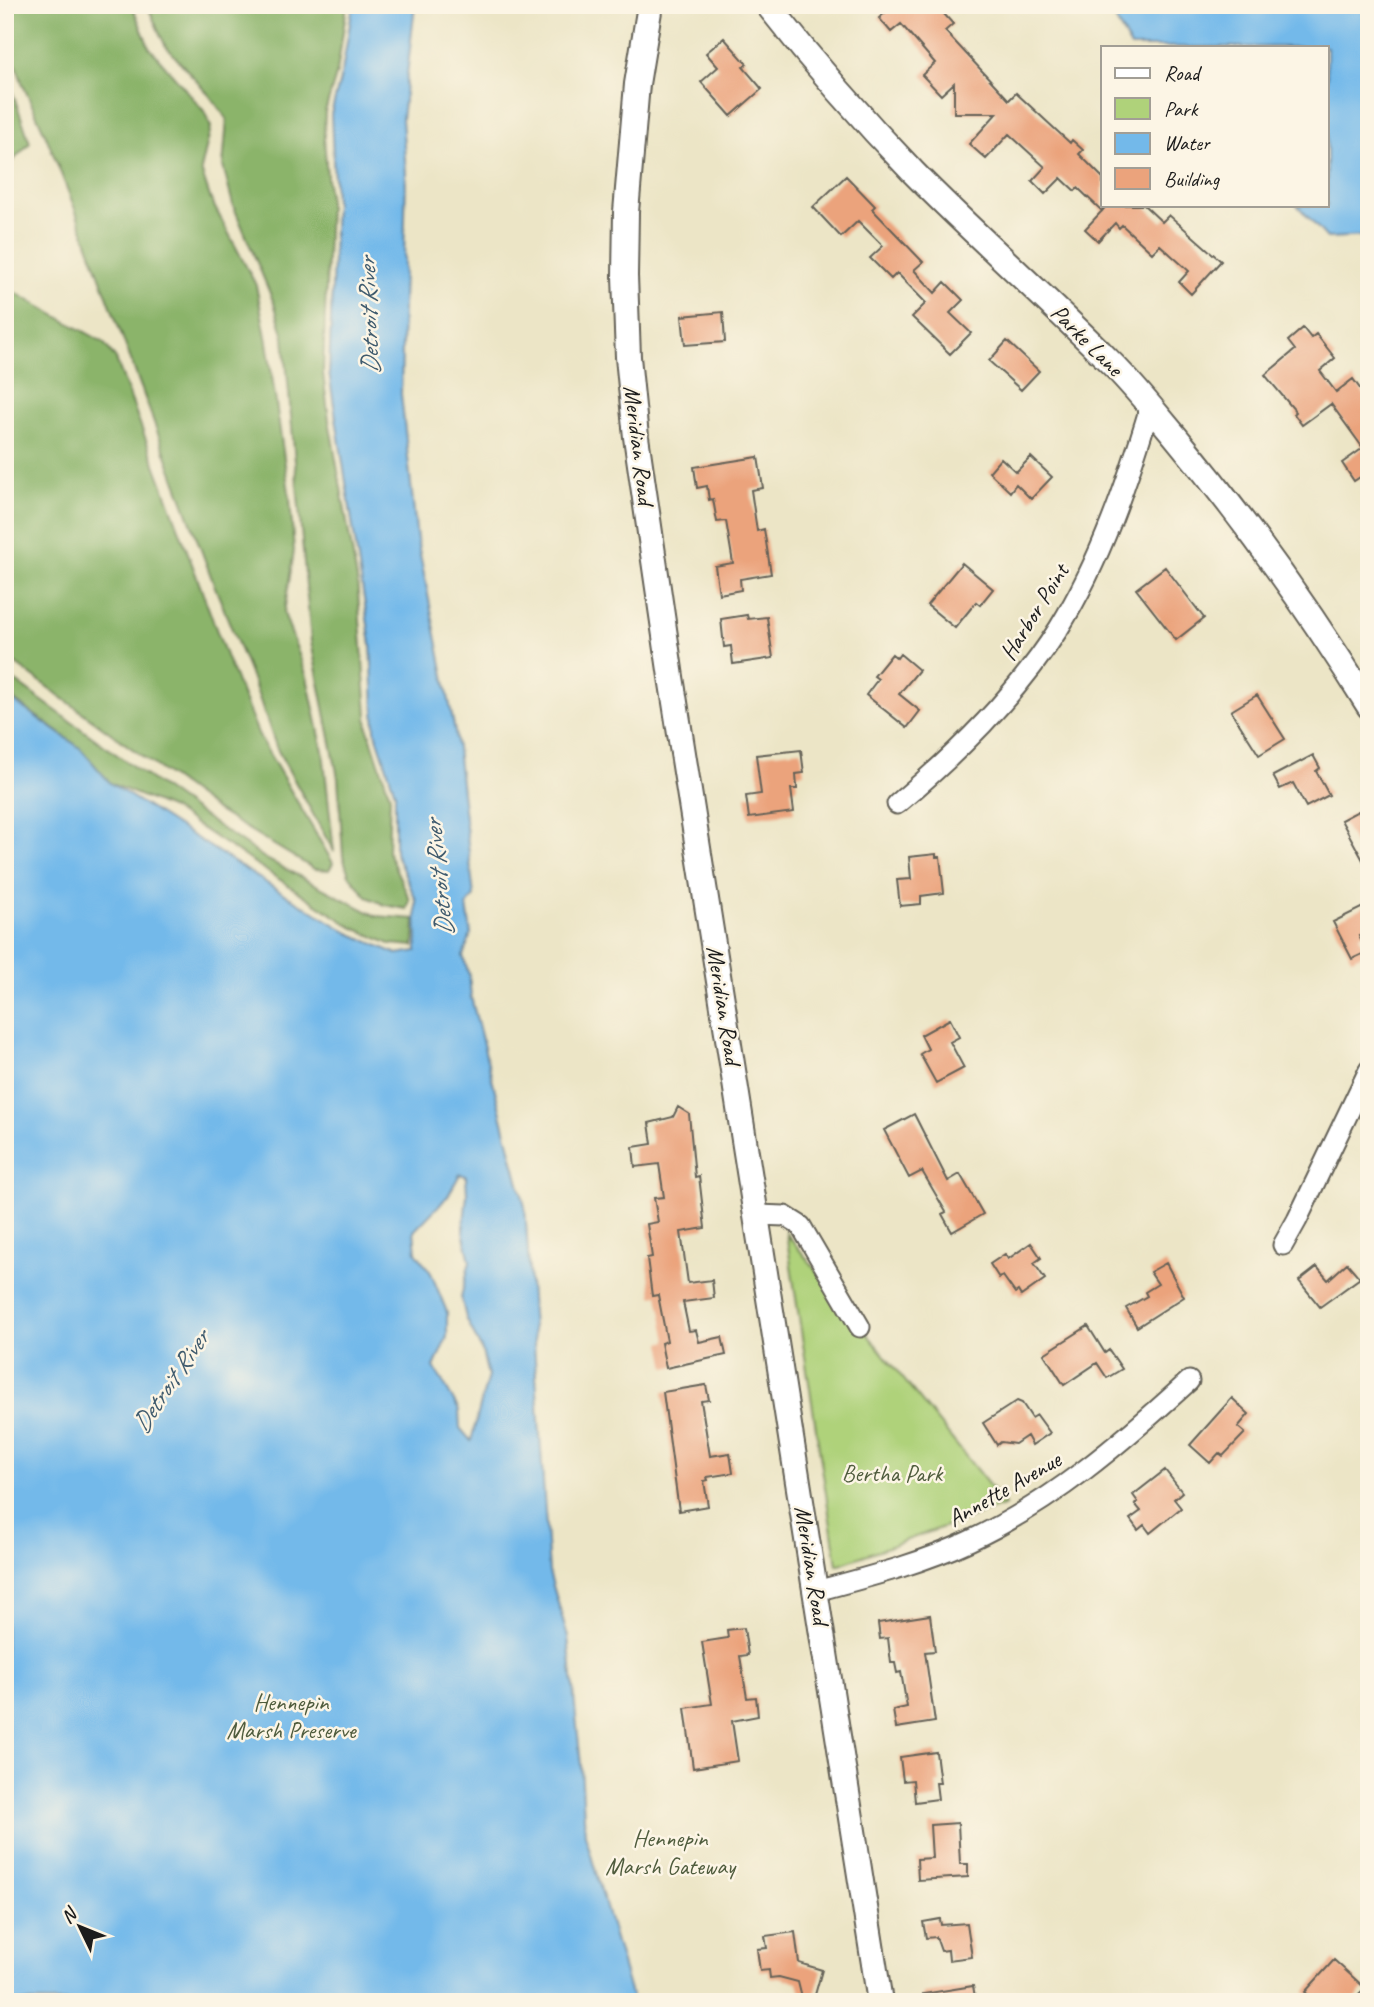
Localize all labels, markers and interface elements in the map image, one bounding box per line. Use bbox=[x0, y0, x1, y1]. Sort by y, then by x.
legend bbox=[1101, 46, 1328, 206]
text: Road bbox=[1164, 60, 1203, 86]
text: Park bbox=[1164, 96, 1199, 122]
text: Water bbox=[1164, 130, 1211, 156]
text: Building bbox=[1164, 166, 1221, 192]
water label: Detroit River bbox=[350, 254, 387, 375]
street label: Parke Lane bbox=[1044, 297, 1131, 384]
street label: Meridian Road bbox=[617, 384, 662, 510]
street label: Harbor Point bbox=[993, 556, 1076, 666]
water label: Detroit River bbox=[416, 815, 461, 937]
street label: Meridian Road bbox=[700, 944, 749, 1070]
water label: Detroit River bbox=[124, 1321, 219, 1439]
street label: Annette Avenue bbox=[942, 1443, 1068, 1533]
park label: Bertha Park bbox=[842, 1458, 945, 1488]
street label: Meridian Road bbox=[788, 1504, 837, 1630]
park label: Hennepin Marsh Preserve bbox=[227, 1687, 358, 1745]
park label: Hennepin Marsh Gateway bbox=[605, 1823, 737, 1881]
north arrow bbox=[46, 1892, 116, 1962]
text: N bbox=[56, 1901, 83, 1929]

